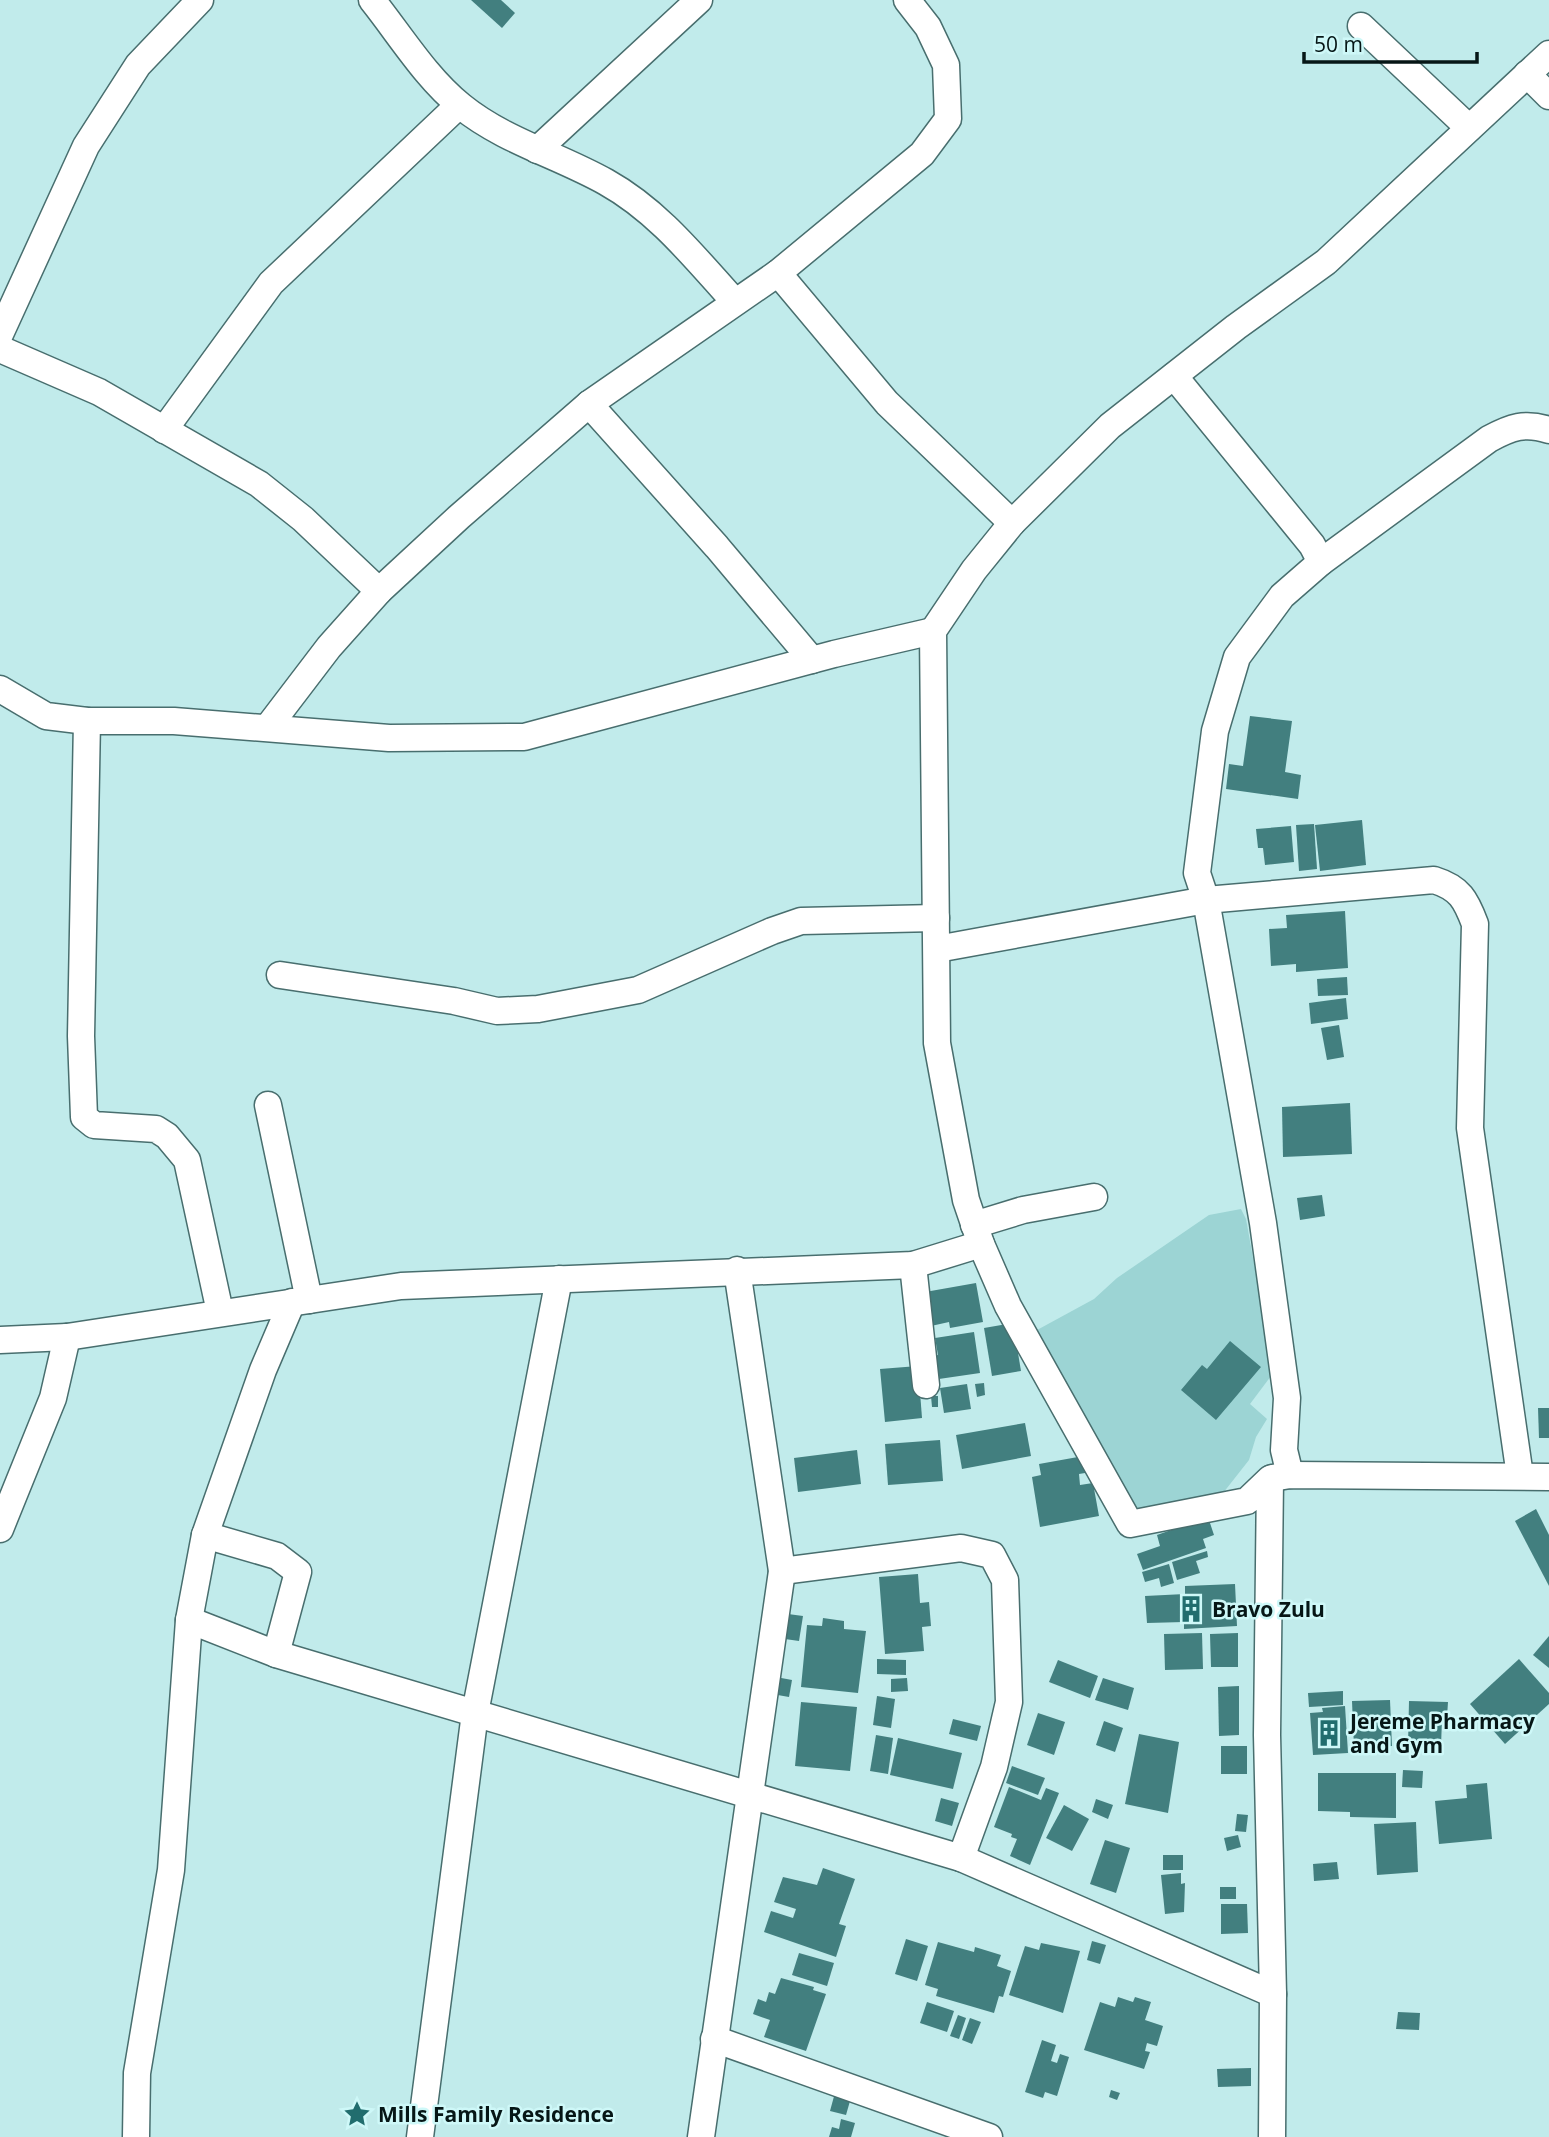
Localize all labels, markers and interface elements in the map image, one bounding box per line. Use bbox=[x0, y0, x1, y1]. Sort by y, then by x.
scale bar bbox=[1304, 21, 1477, 65]
text: 50 m bbox=[1314, 30, 1363, 58]
building icon: Bravo Zulu bbox=[1176, 1594, 1206, 1624]
place label: Bravo Zulu bbox=[1212, 1595, 1325, 1623]
place label: Jereme Pharmacy and Gym bbox=[1348, 1707, 1535, 1759]
building icon: Jereme Pharmacy and Gym bbox=[1314, 1718, 1344, 1748]
place icon: Mills Family Residence bbox=[342, 2099, 372, 2129]
place label: Mills Family Residence bbox=[378, 2100, 614, 2128]

